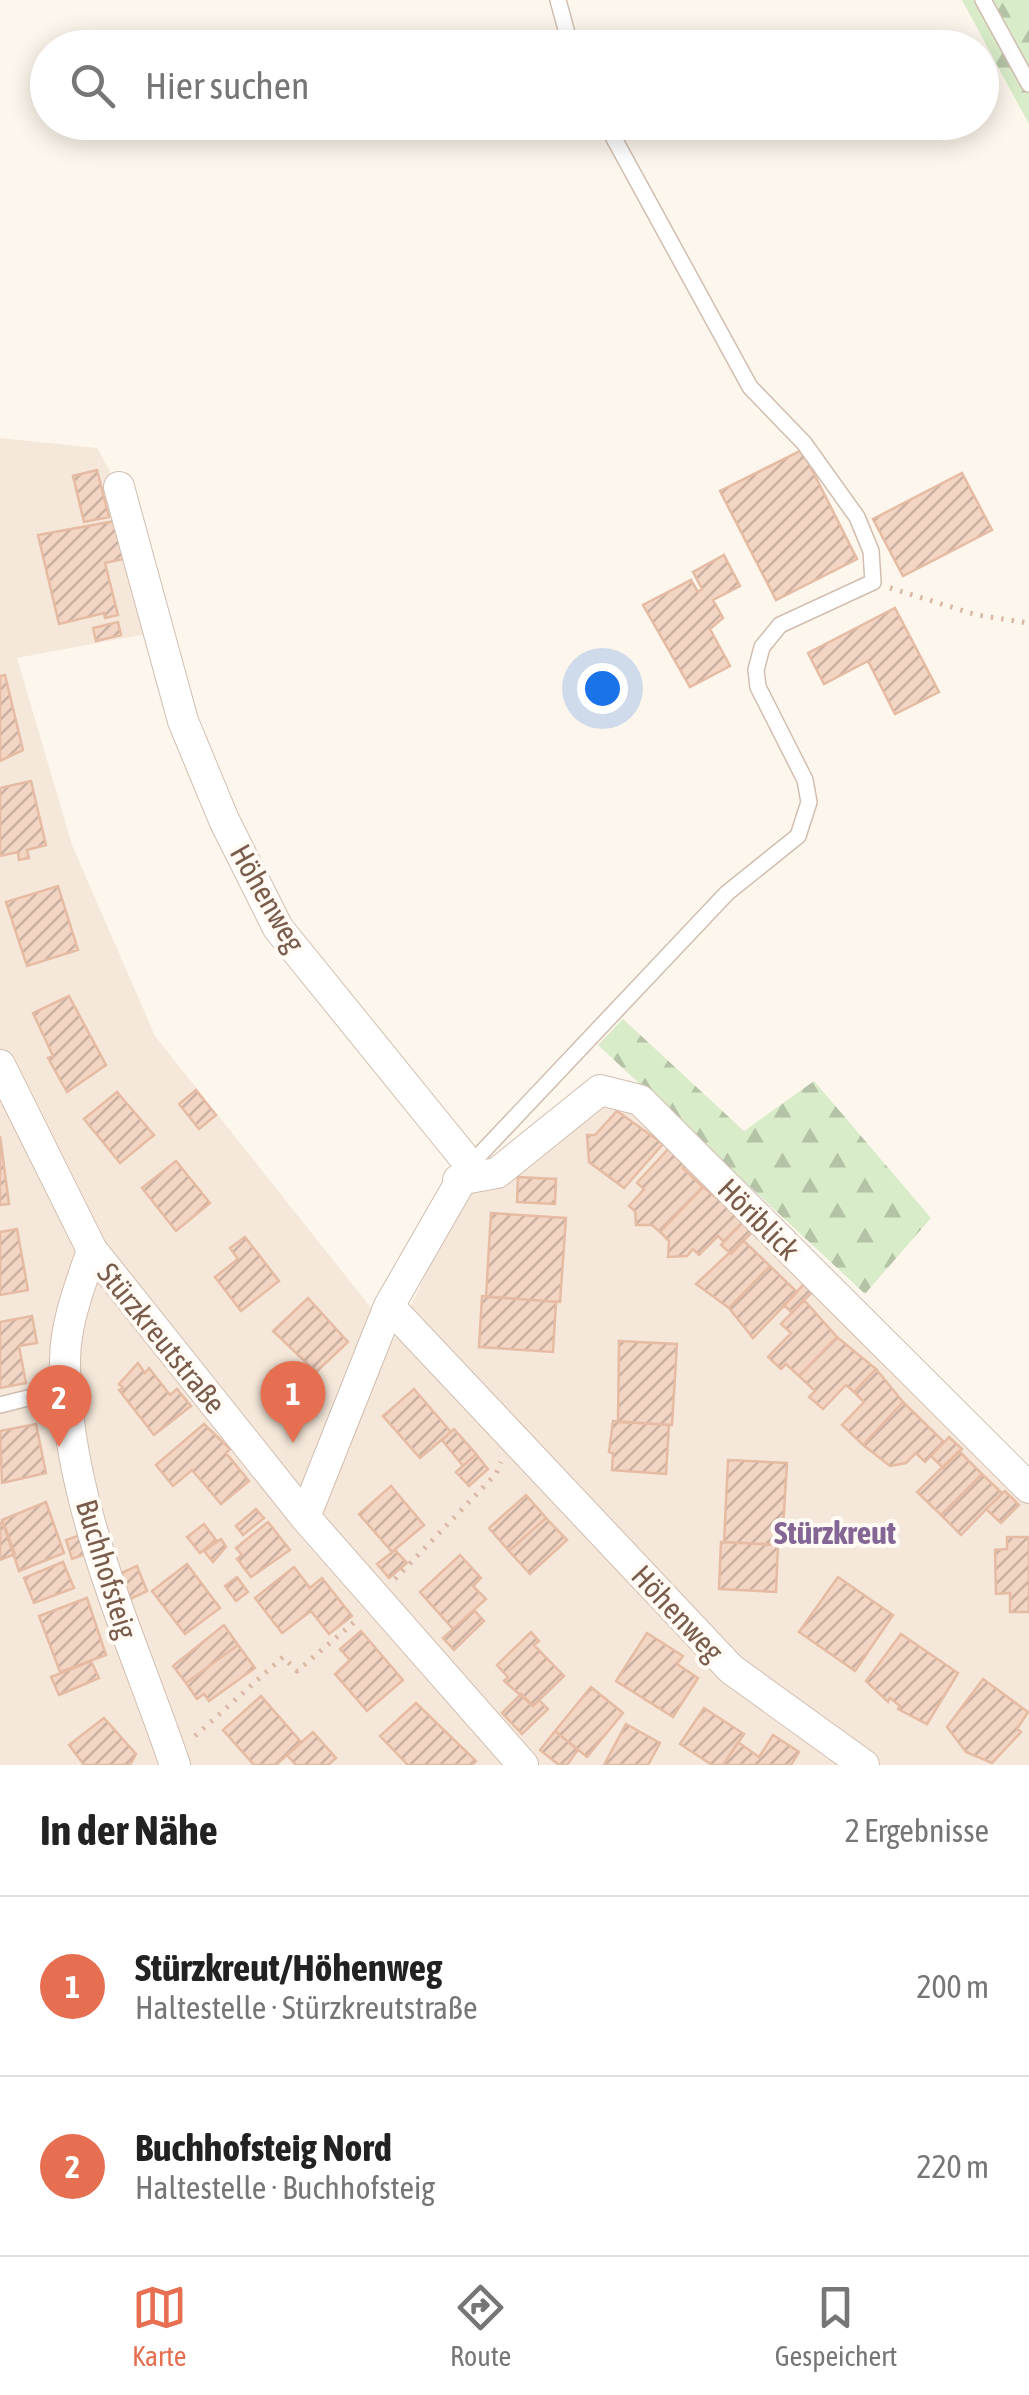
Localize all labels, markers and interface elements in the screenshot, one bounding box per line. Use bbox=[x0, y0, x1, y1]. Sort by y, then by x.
search box bbox=[30, 30, 999, 140]
icon: search bbox=[65, 58, 120, 113]
text: Hier suchen bbox=[145, 64, 309, 107]
your location bbox=[577, 663, 628, 714]
street label: Höhenweg bbox=[224, 838, 312, 958]
street label: Höriblick bbox=[711, 1171, 807, 1267]
street label: Stürzkreutstraße bbox=[91, 1256, 233, 1420]
pin: 1 bbox=[260, 1360, 326, 1443]
pin: 2 bbox=[27, 1364, 92, 1447]
street label: Buchhofsteig bbox=[70, 1495, 144, 1643]
district label: Stürzkreut bbox=[774, 1514, 897, 1551]
street label: Höhenweg bbox=[625, 1558, 731, 1668]
text: In der Nähe bbox=[40, 1806, 218, 1854]
text: 2 Ergebnisse bbox=[845, 1812, 989, 1849]
text: Stürzkreut/Höhenweg bbox=[135, 1946, 442, 1989]
text: 1 bbox=[65, 1968, 80, 2005]
text: 200 m bbox=[916, 1968, 989, 2005]
text: Haltestelle · Stürzkreutstraße bbox=[135, 1989, 477, 2026]
text: Buchhofsteig Nord bbox=[135, 2126, 392, 2169]
text: 2 bbox=[65, 2148, 80, 2185]
text: 220 m bbox=[916, 2148, 989, 2185]
text: Haltestelle · Buchhofsteig bbox=[135, 2169, 435, 2206]
tab: Karte bbox=[132, 2280, 187, 2372]
tab: Route bbox=[450, 2280, 511, 2372]
tab: Gespeichert bbox=[775, 2280, 897, 2372]

